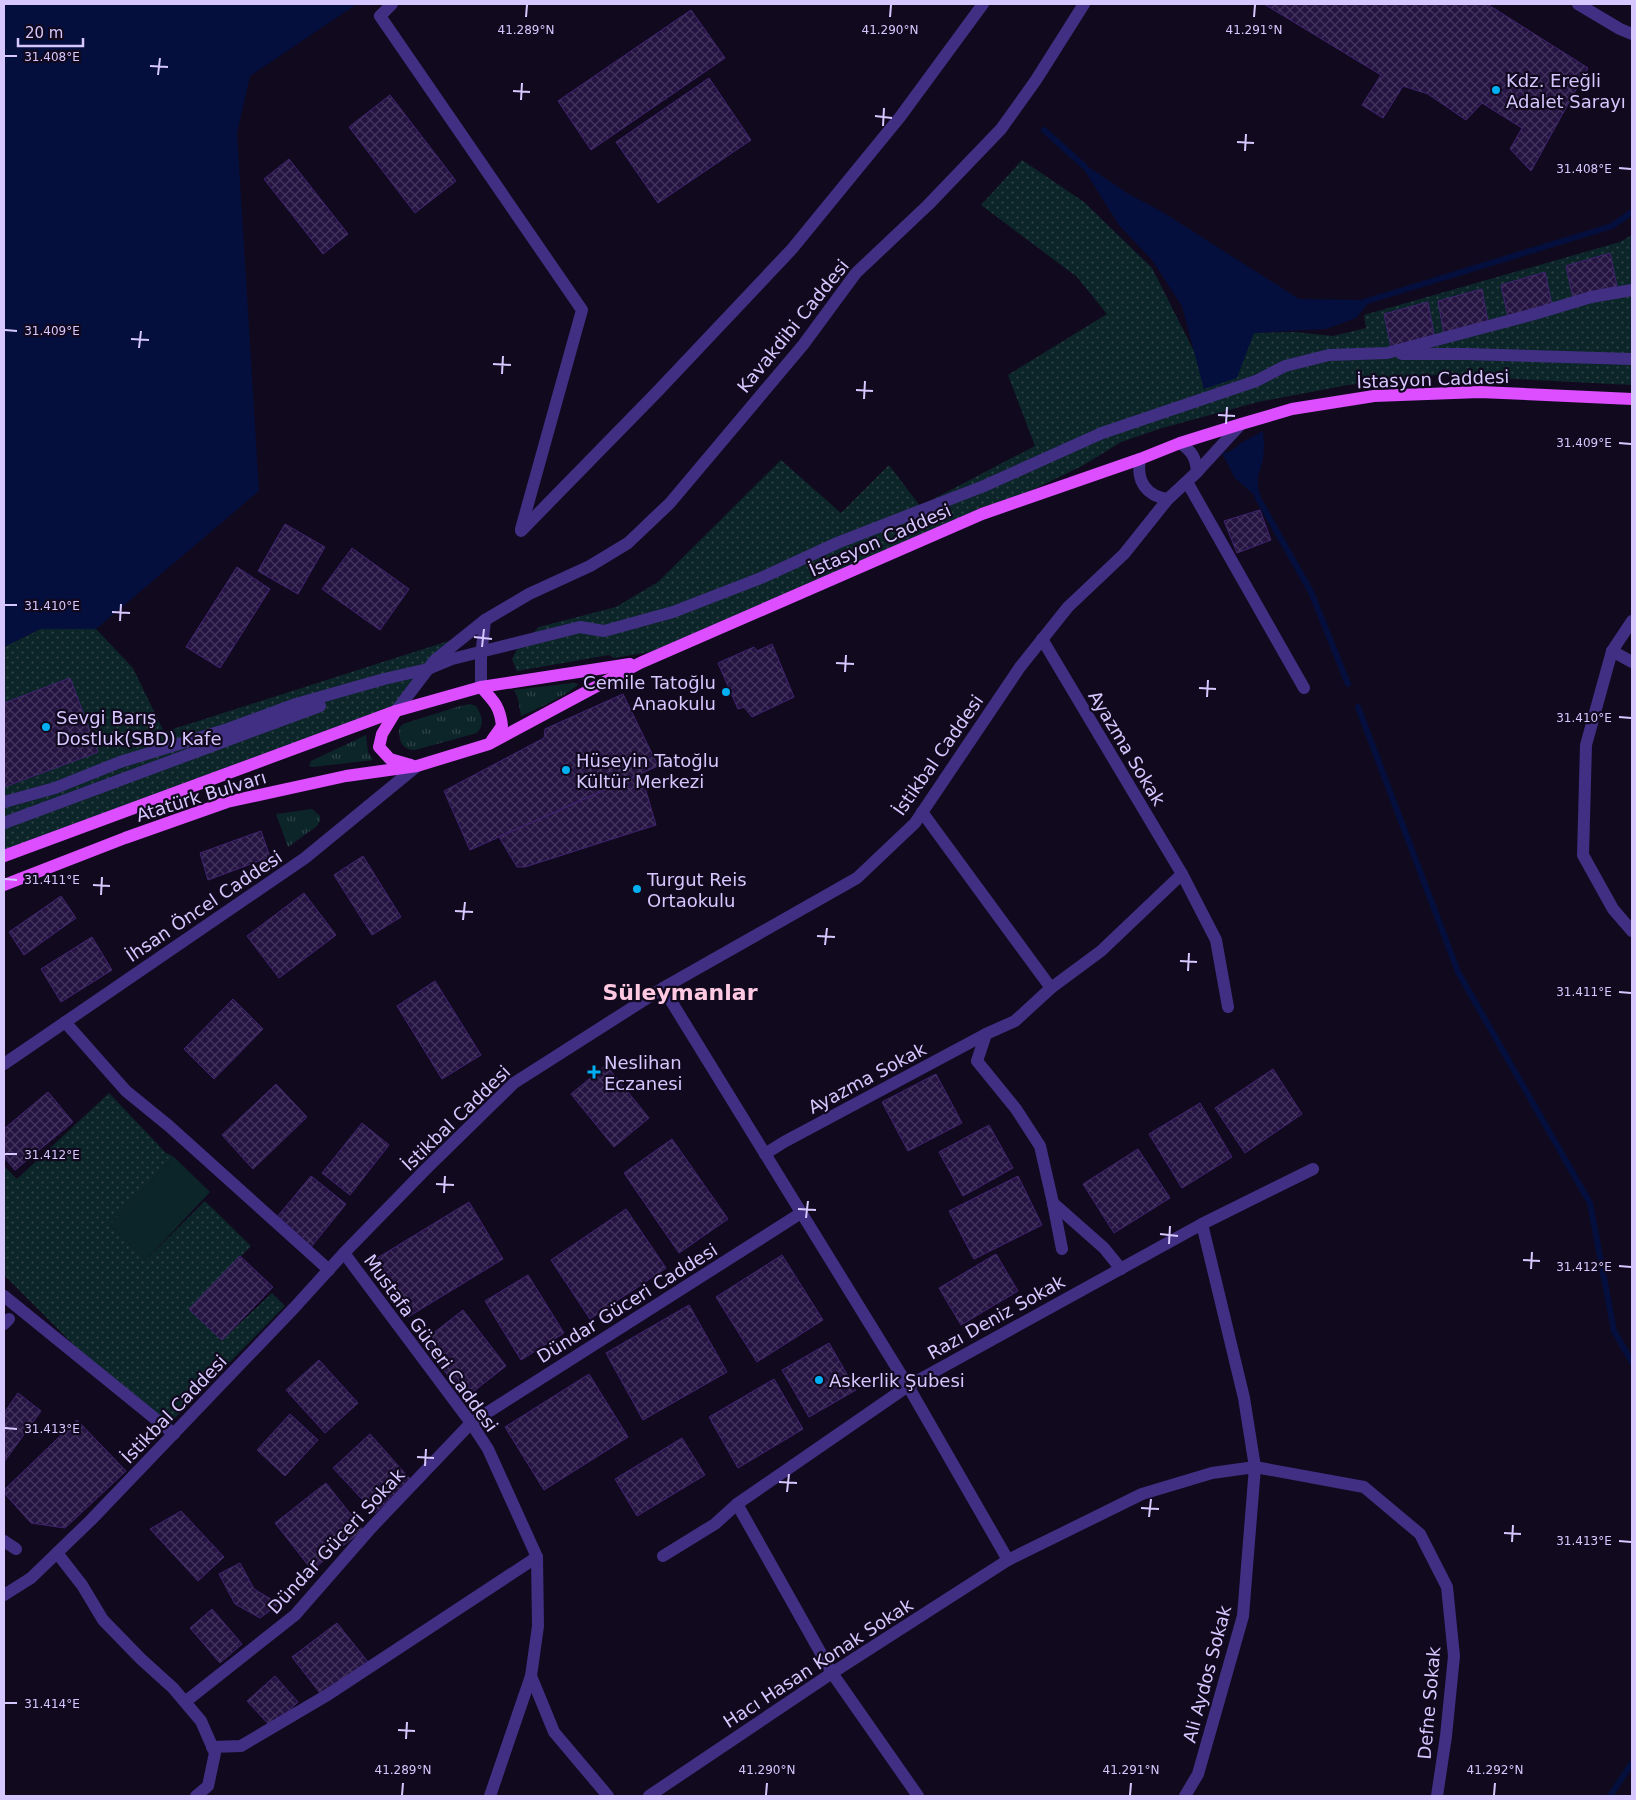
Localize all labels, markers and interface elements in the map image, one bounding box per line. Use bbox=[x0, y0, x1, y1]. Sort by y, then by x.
scale bar bbox=[18, 15, 82, 47]
text: 41.289°N bbox=[498, 23, 554, 37]
text: 41.290°N bbox=[862, 23, 918, 37]
text: 41.291°N bbox=[1226, 23, 1282, 37]
text: 20 m bbox=[25, 24, 63, 42]
text: 31.408°E bbox=[24, 50, 80, 64]
place label: Kdz. Ereğli Adalet Sarayı bbox=[1506, 70, 1626, 112]
marker: Kdz. Ereğli Adalet Sarayı bbox=[1490, 84, 1502, 96]
text: 31.408°E bbox=[1556, 162, 1612, 176]
street label: Kavakdibi Caddesi bbox=[733, 255, 853, 397]
text: 31.409°E bbox=[24, 324, 80, 338]
street label: İstasyon Caddesi bbox=[1356, 366, 1510, 392]
text: 31.409°E bbox=[1556, 436, 1612, 450]
street label: İstasyon Caddesi bbox=[806, 499, 954, 581]
text: 31.410°E bbox=[24, 599, 80, 613]
place label: Cemile Tatoğlu Anaokulu bbox=[583, 672, 716, 714]
marker: Cemile Tatoğlu Anaokulu bbox=[720, 686, 732, 698]
street label: Ayazma Sokak bbox=[1084, 687, 1170, 810]
street label: İstikbal Caddesi bbox=[889, 691, 987, 819]
place label: Sevgi Barış Dostluk(SBD) Kafe bbox=[56, 707, 221, 749]
text: 31.410°E bbox=[1556, 711, 1612, 725]
marker: Sevgi Barış Dostluk(SBD) Kafe bbox=[40, 721, 52, 733]
place label: Hüseyin Tatoğlu Kültür Merkezi bbox=[576, 750, 719, 792]
marker: Hüseyin Tatoğlu Kültür Merkezi bbox=[560, 764, 572, 776]
street label: Atatürk Bulvarı bbox=[133, 766, 269, 826]
street label: İhsan Öncel Caddesi bbox=[122, 846, 286, 966]
place label: Turgut Reis Ortaokulu bbox=[646, 869, 747, 911]
text: 31.411°E bbox=[24, 873, 80, 887]
marker: Turgut Reis Ortaokulu bbox=[631, 883, 643, 895]
district label: Süleymanlar bbox=[603, 980, 758, 1005]
text: 31.411°E bbox=[1556, 985, 1612, 999]
street label: Ayazma Sokak bbox=[804, 1038, 930, 1118]
place label: Neslihan Eczanesi bbox=[604, 1052, 683, 1094]
street label: İstikbal Caddesi bbox=[398, 1061, 514, 1175]
marker: Neslihan Eczanesi bbox=[588, 1066, 600, 1078]
text: 31.412°E bbox=[24, 1148, 80, 1162]
street label: Dündar Güceri Caddesi bbox=[533, 1239, 721, 1367]
street label: Mustafa Güceri Caddesi bbox=[360, 1250, 502, 1436]
text: 31.412°E bbox=[1556, 1260, 1612, 1274]
street label: Razı Deniz Sokak bbox=[924, 1270, 1069, 1363]
street label: İstikbal Caddesi bbox=[117, 1351, 231, 1467]
place label: Askerlik Şubesi bbox=[829, 1370, 965, 1391]
marker: Askerlik Şubesi bbox=[813, 1374, 825, 1386]
text: 31.413°E bbox=[24, 1422, 80, 1436]
street label: Dündar Güceri Sokak bbox=[263, 1464, 409, 1618]
text: 31.413°E bbox=[1556, 1534, 1612, 1548]
street label: Hacı Hasan Konak Sokak bbox=[719, 1593, 917, 1732]
street label: Ali Aydos Sokak bbox=[1179, 1602, 1236, 1745]
street label: Defne Sokak bbox=[1414, 1645, 1444, 1760]
text: 31.414°E bbox=[24, 1697, 80, 1711]
text: 41.289°N bbox=[375, 1763, 431, 1777]
text: 41.290°N bbox=[739, 1763, 795, 1777]
text: 41.291°N bbox=[1103, 1763, 1159, 1777]
text: 41.292°N bbox=[1467, 1763, 1523, 1777]

